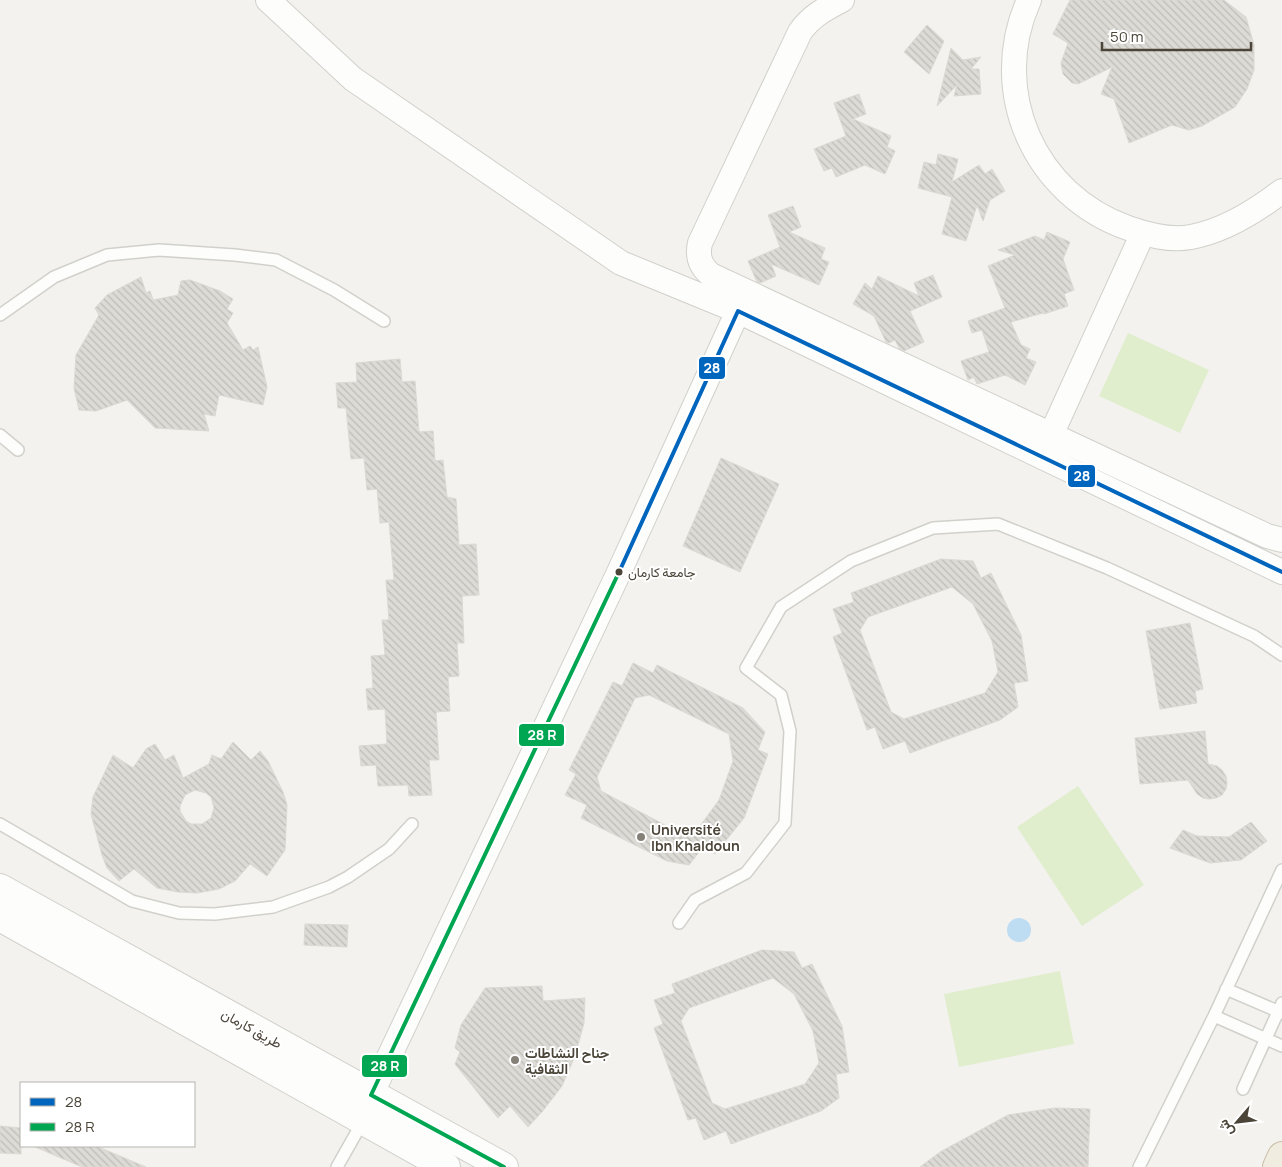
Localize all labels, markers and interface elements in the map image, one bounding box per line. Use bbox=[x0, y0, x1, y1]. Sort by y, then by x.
scale bar bbox=[1102, 20, 1251, 52]
text: 50 m bbox=[1110, 26, 1144, 47]
line badge: 28 bbox=[698, 356, 726, 380]
text: 28 bbox=[704, 358, 720, 377]
line badge: 28 bbox=[1067, 464, 1096, 488]
text: 28 bbox=[1074, 466, 1090, 485]
place label: جامعة كارمان bbox=[628, 563, 696, 581]
marker: جامعة كارمان bbox=[614, 567, 624, 577]
line badge: 28 R bbox=[518, 723, 565, 747]
text: 28 R bbox=[528, 725, 556, 744]
place label: Université Ibn Khaldoun bbox=[651, 820, 740, 855]
marker: Université Ibn Khaldoun bbox=[635, 831, 647, 843]
street label: طريق كارمان bbox=[218, 1004, 286, 1052]
place label: جناح النشاطات الثقافية bbox=[525, 1043, 610, 1078]
line badge: 28 R bbox=[361, 1054, 408, 1078]
marker: جناح النشاطات الثقافية bbox=[509, 1054, 521, 1066]
text: 28 R bbox=[371, 1056, 399, 1075]
legend bbox=[20, 1082, 195, 1147]
text: 28 bbox=[65, 1091, 82, 1112]
north arrow bbox=[1212, 1097, 1262, 1147]
text: 28 R bbox=[65, 1116, 95, 1137]
text: ش bbox=[1213, 1116, 1237, 1140]

